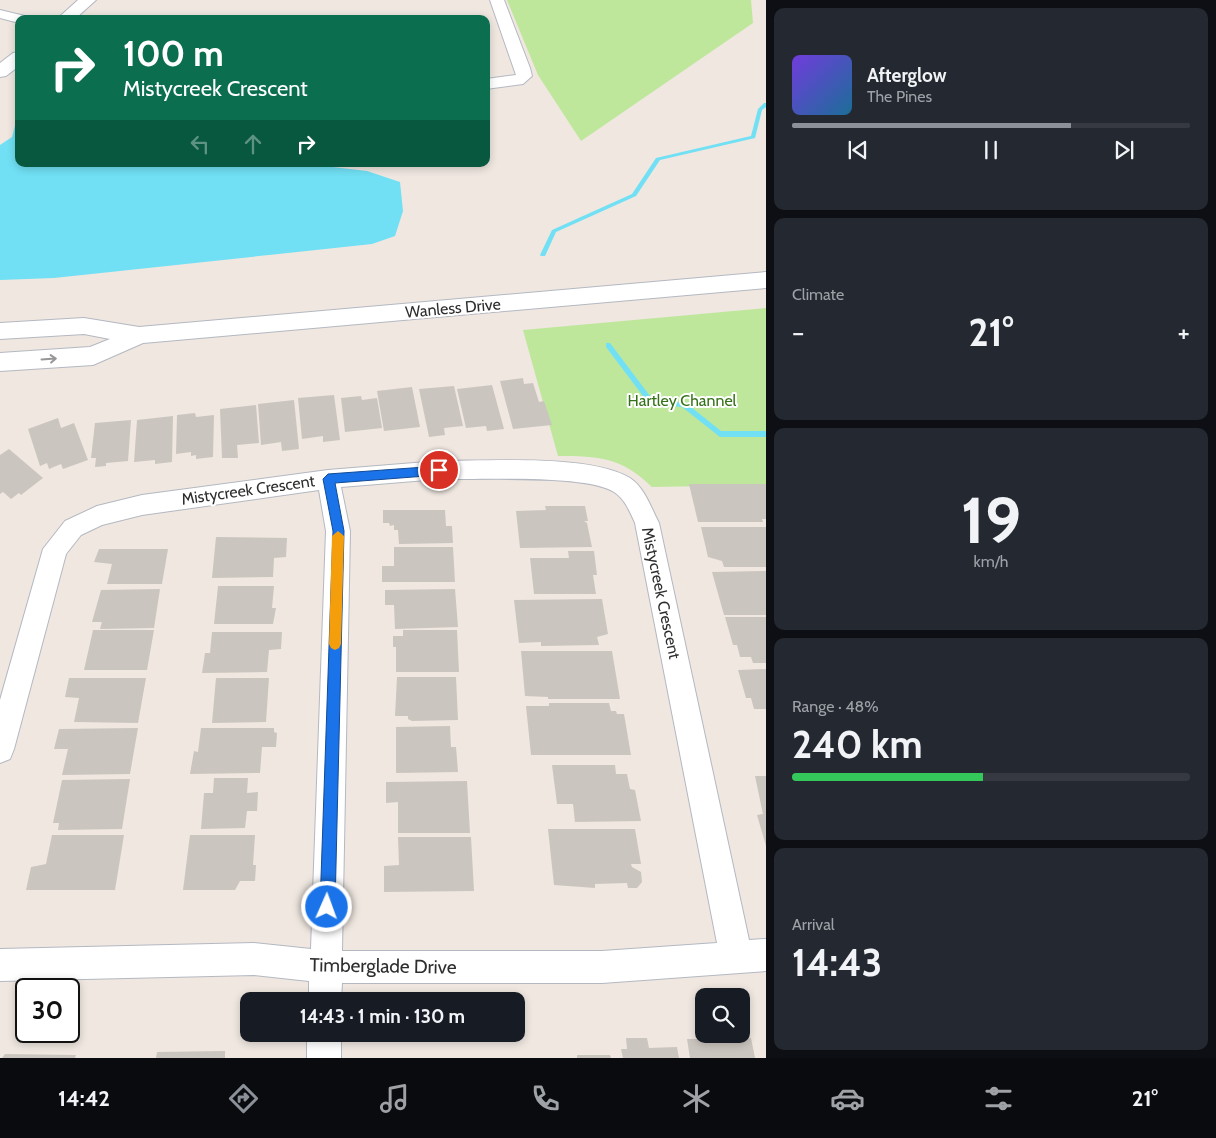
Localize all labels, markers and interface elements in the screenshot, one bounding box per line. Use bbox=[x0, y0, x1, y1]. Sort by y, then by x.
text: 100 m bbox=[123, 32, 224, 75]
icon: right bbox=[40, 35, 105, 100]
text: Afterglow bbox=[867, 64, 947, 87]
text: Mistycreek Crescent bbox=[123, 75, 308, 102]
text: The Pines bbox=[867, 87, 932, 106]
icon: left bbox=[186, 130, 214, 158]
icon: ahead bbox=[239, 130, 267, 158]
icon: right bbox=[292, 130, 320, 158]
icon: previous bbox=[844, 136, 872, 164]
icon: pause bbox=[977, 136, 1005, 164]
icon: next bbox=[1110, 136, 1138, 164]
text: Climate bbox=[792, 285, 844, 304]
street label: Wanless Drive bbox=[404, 294, 502, 322]
text: 21° bbox=[968, 309, 1014, 356]
text: − bbox=[792, 315, 804, 349]
text: + bbox=[1178, 315, 1190, 349]
one-way arrow bbox=[40, 354, 56, 363]
park label: Hartley Channel bbox=[628, 391, 737, 410]
pin bbox=[418, 449, 460, 491]
icon: arrive bbox=[425, 456, 453, 484]
street label: Mistycreek Crescent bbox=[180, 471, 316, 509]
text: 19 bbox=[961, 480, 1021, 559]
street label: Mistycreek Crescent bbox=[638, 525, 684, 661]
text: km/h bbox=[973, 552, 1009, 571]
text: Range · 48% bbox=[792, 697, 879, 716]
text: 240 km bbox=[792, 721, 923, 768]
position arrow bbox=[300, 880, 352, 932]
text: Arrival bbox=[792, 915, 835, 934]
text: 14:43 bbox=[792, 939, 882, 986]
street label: Timberglade Drive bbox=[309, 953, 457, 979]
speed limit sign: 30 bbox=[15, 978, 80, 1043]
map controls bbox=[695, 988, 750, 1043]
button: search bbox=[695, 988, 750, 1043]
text: 14:43 · 1 min · 130 m bbox=[300, 1005, 465, 1028]
icon: directions bbox=[226, 1081, 261, 1116]
icon: music bbox=[377, 1081, 412, 1116]
icon: phone bbox=[528, 1081, 563, 1116]
icon: climate bbox=[679, 1081, 714, 1116]
icon: car bbox=[830, 1081, 865, 1116]
icon: filters bbox=[981, 1081, 1016, 1116]
text: 14:42 bbox=[58, 1085, 110, 1112]
text: 21° bbox=[1132, 1085, 1158, 1112]

